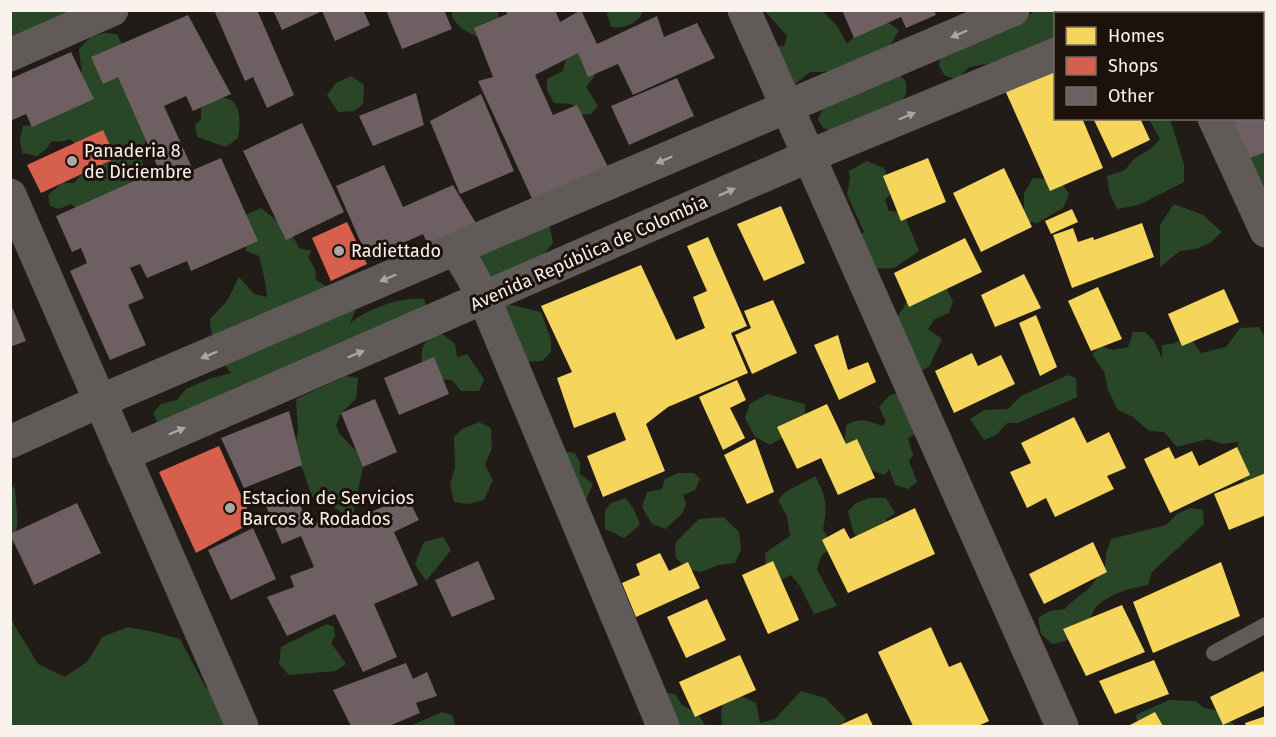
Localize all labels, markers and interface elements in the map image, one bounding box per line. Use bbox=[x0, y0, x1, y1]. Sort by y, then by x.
legend bbox=[1054, 12, 1264, 120]
text: Homes bbox=[1108, 25, 1164, 47]
one-way arrow bbox=[951, 29, 968, 38]
text: Shops bbox=[1108, 55, 1158, 77]
text: Other bbox=[1108, 85, 1154, 107]
one-way arrow bbox=[898, 111, 916, 121]
place label: Panaderia 8 de Diciembre bbox=[84, 140, 192, 183]
marker: Panaderia 8 de Diciembre bbox=[65, 154, 79, 168]
one-way arrow bbox=[656, 156, 673, 165]
one-way arrow bbox=[719, 188, 736, 197]
street label: Avenida República de Colombia bbox=[467, 191, 711, 315]
place label: Radiettado bbox=[351, 240, 441, 262]
marker: Radiettado bbox=[332, 244, 346, 258]
one-way arrow bbox=[379, 273, 397, 283]
one-way arrow bbox=[347, 349, 365, 359]
one-way arrow bbox=[200, 351, 218, 360]
one-way arrow bbox=[168, 426, 186, 436]
place label: Estacion de Servicios Barcos & Rodados bbox=[242, 487, 414, 530]
marker: Estacion de Servicios Barcos & Rodados bbox=[223, 501, 237, 515]

